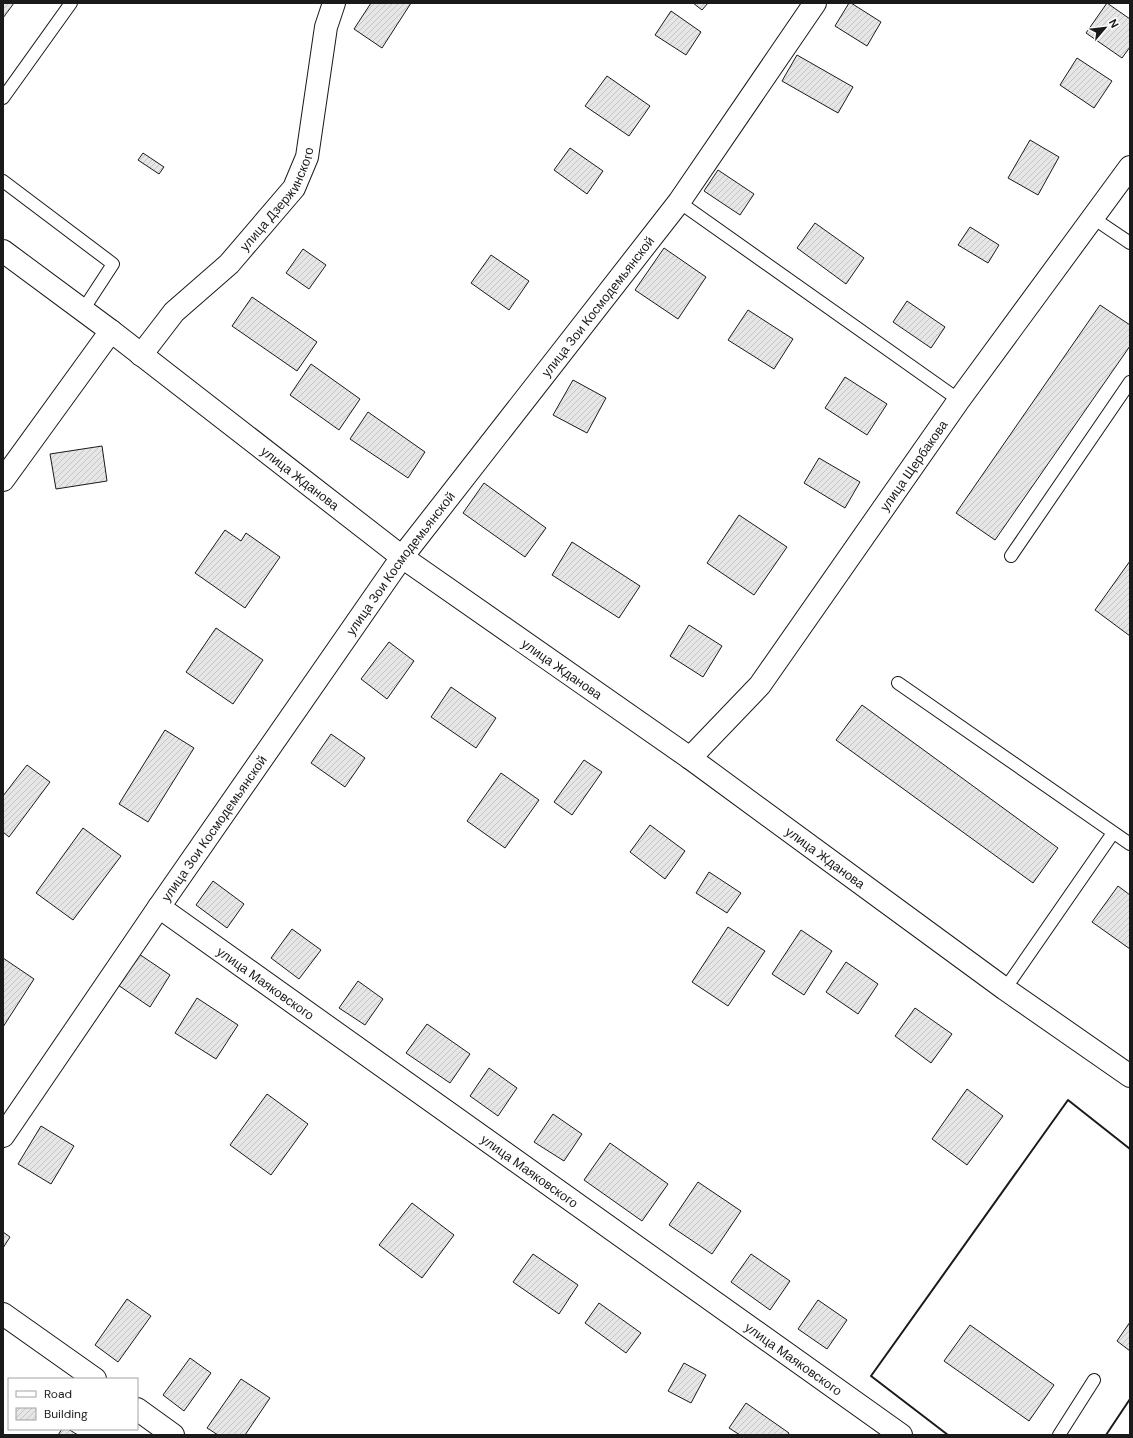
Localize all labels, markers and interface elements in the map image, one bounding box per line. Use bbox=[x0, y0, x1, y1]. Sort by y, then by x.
north arrow bbox=[1085, 8, 1125, 48]
text: N bbox=[1106, 16, 1122, 30]
street label: улица Дзержинского bbox=[236, 146, 317, 255]
street label: улица Зои Космодемьянской bbox=[538, 233, 658, 381]
street label: улица Щербакова bbox=[876, 416, 952, 515]
street label: улица Жданова bbox=[257, 443, 343, 515]
street label: улица Зои Космодемьянской bbox=[342, 488, 459, 639]
street label: улица Жданова bbox=[518, 635, 606, 704]
street label: улица Зои Космодемьянской bbox=[158, 752, 271, 905]
street label: улица Жданова bbox=[782, 823, 869, 893]
street label: улица Маяковского bbox=[213, 943, 317, 1024]
street label: улица Маяковского bbox=[477, 1131, 581, 1212]
street label: улица Маяковского bbox=[741, 1319, 845, 1400]
legend bbox=[8, 1378, 138, 1430]
text: Road bbox=[44, 1386, 72, 1402]
text: Building bbox=[44, 1406, 88, 1422]

